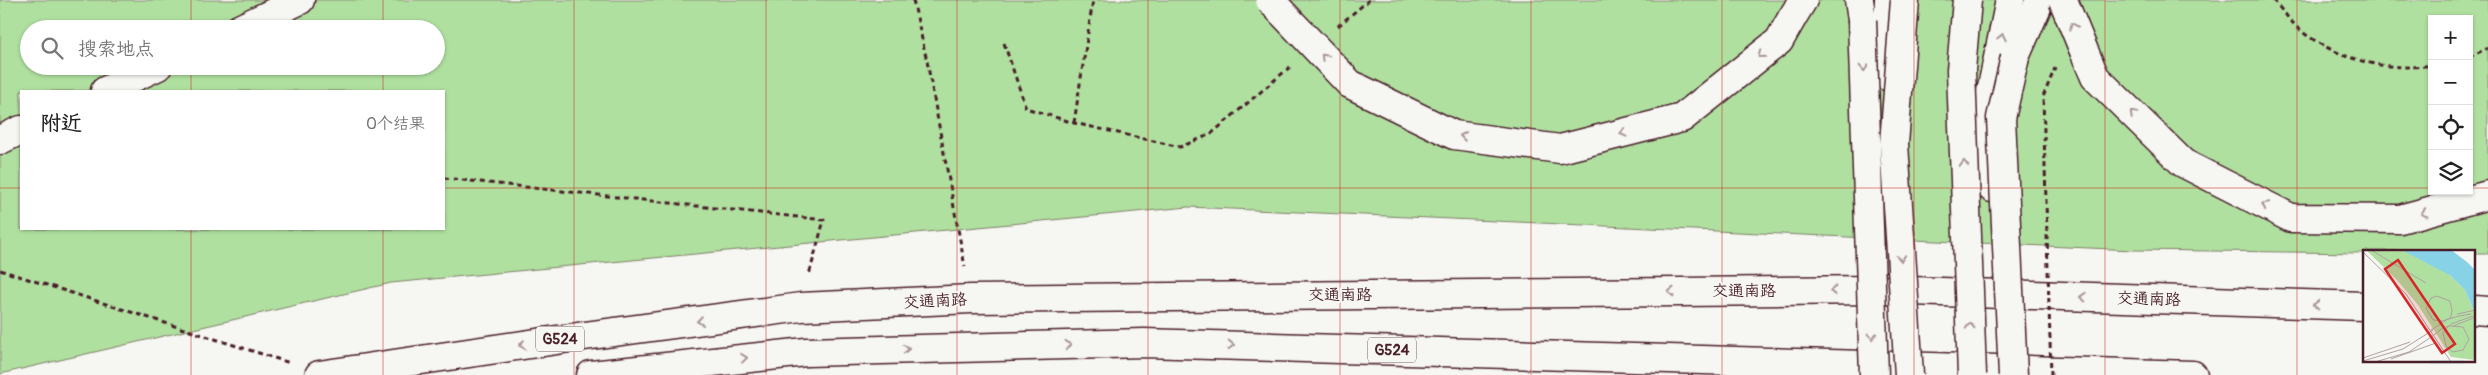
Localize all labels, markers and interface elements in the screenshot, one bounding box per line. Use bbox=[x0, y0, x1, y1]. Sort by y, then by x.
map controls bbox=[2428, 15, 2473, 195]
button: + bbox=[2428, 15, 2473, 60]
search box bbox=[20, 20, 445, 75]
one-way arrow bbox=[2069, 22, 2079, 30]
one-way arrow bbox=[1996, 33, 2007, 42]
icon: search bbox=[38, 34, 66, 62]
text: 搜索地点 bbox=[78, 37, 154, 61]
one-way arrow bbox=[1758, 49, 1767, 57]
one-way arrow bbox=[1321, 53, 1330, 62]
button: − bbox=[2428, 60, 2473, 105]
one-way arrow bbox=[1859, 65, 1869, 73]
button: locate bbox=[2428, 105, 2473, 150]
text: 附近 bbox=[40, 110, 82, 137]
one-way arrow bbox=[2130, 111, 2139, 120]
text: 0个结果 bbox=[366, 114, 425, 134]
one-way arrow bbox=[1618, 127, 1627, 138]
one-way arrow bbox=[1459, 131, 1467, 142]
button: layers bbox=[2428, 150, 2473, 195]
one-way arrow bbox=[1959, 160, 1970, 168]
one-way arrow bbox=[2262, 201, 2271, 211]
one-way arrow bbox=[2420, 207, 2429, 217]
inset map bbox=[2363, 250, 2476, 362]
one-way arrow bbox=[1896, 254, 1907, 262]
street label: 交通南路 bbox=[1712, 281, 1776, 301]
street label: 交通南路 bbox=[1308, 285, 1372, 305]
one-way arrow bbox=[1829, 285, 1837, 296]
one-way arrow bbox=[1667, 287, 1674, 297]
street label: 交通南路 bbox=[2117, 288, 2181, 310]
street label: 交通南路 bbox=[903, 289, 967, 313]
one-way arrow bbox=[2079, 291, 2087, 302]
one-way arrow bbox=[2311, 299, 2319, 310]
one-way arrow bbox=[696, 315, 705, 325]
one-way arrow bbox=[1965, 322, 1976, 330]
road number: G524 bbox=[536, 326, 584, 352]
one-way arrow bbox=[1867, 332, 1877, 340]
road number: G524 bbox=[1368, 338, 1416, 362]
one-way arrow bbox=[518, 339, 526, 350]
one-way arrow bbox=[1065, 339, 1073, 350]
one-way arrow bbox=[1227, 340, 1235, 351]
one-way arrow bbox=[902, 344, 910, 354]
one-way arrow bbox=[740, 353, 748, 364]

